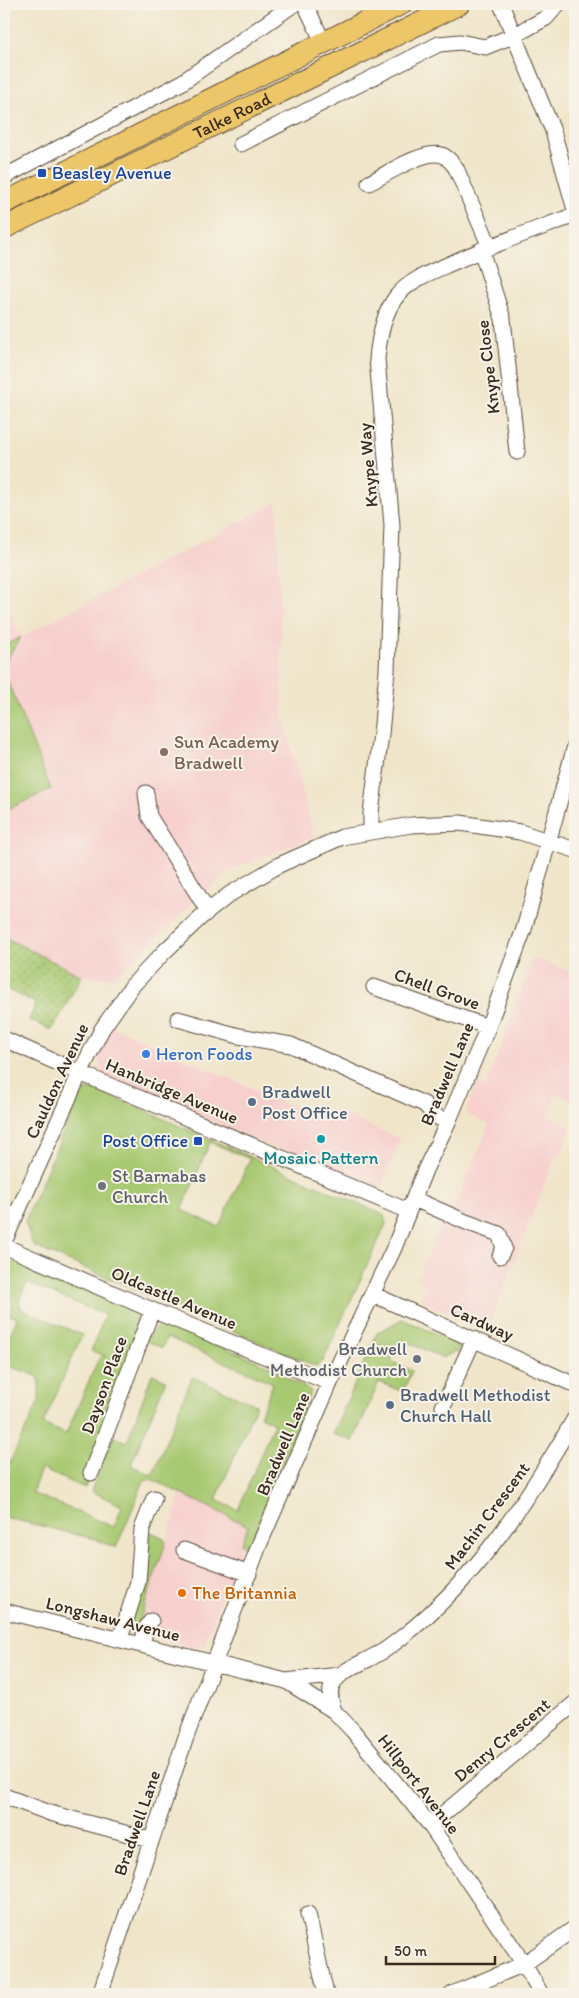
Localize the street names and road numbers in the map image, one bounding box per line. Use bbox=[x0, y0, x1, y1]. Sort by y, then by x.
street label: Talke Road bbox=[189, 87, 275, 144]
street label: Knype Close bbox=[471, 319, 505, 415]
street label: Knype Way bbox=[353, 421, 383, 508]
street label: Chell Grove bbox=[391, 963, 483, 1015]
street label: Bradwell Lane bbox=[415, 1019, 479, 1129]
street label: Cauldon Avenue bbox=[21, 1020, 93, 1142]
street label: Hanbridge Avenue bbox=[102, 1053, 242, 1129]
street label: Oldcastle Avenue bbox=[108, 1262, 240, 1334]
street label: Cardway bbox=[447, 1298, 518, 1346]
street label: Dayson Place bbox=[76, 1333, 132, 1437]
street label: Bradwell Lane bbox=[251, 1389, 315, 1499]
street label: Machin Crescent bbox=[439, 1458, 535, 1574]
street label: Longshaw Avenue bbox=[43, 1592, 183, 1646]
street label: Denry Crescent bbox=[449, 1693, 555, 1787]
street label: Hillport Avenue bbox=[373, 1730, 465, 1838]
street label: Bradwell Lane bbox=[109, 1767, 165, 1879]

